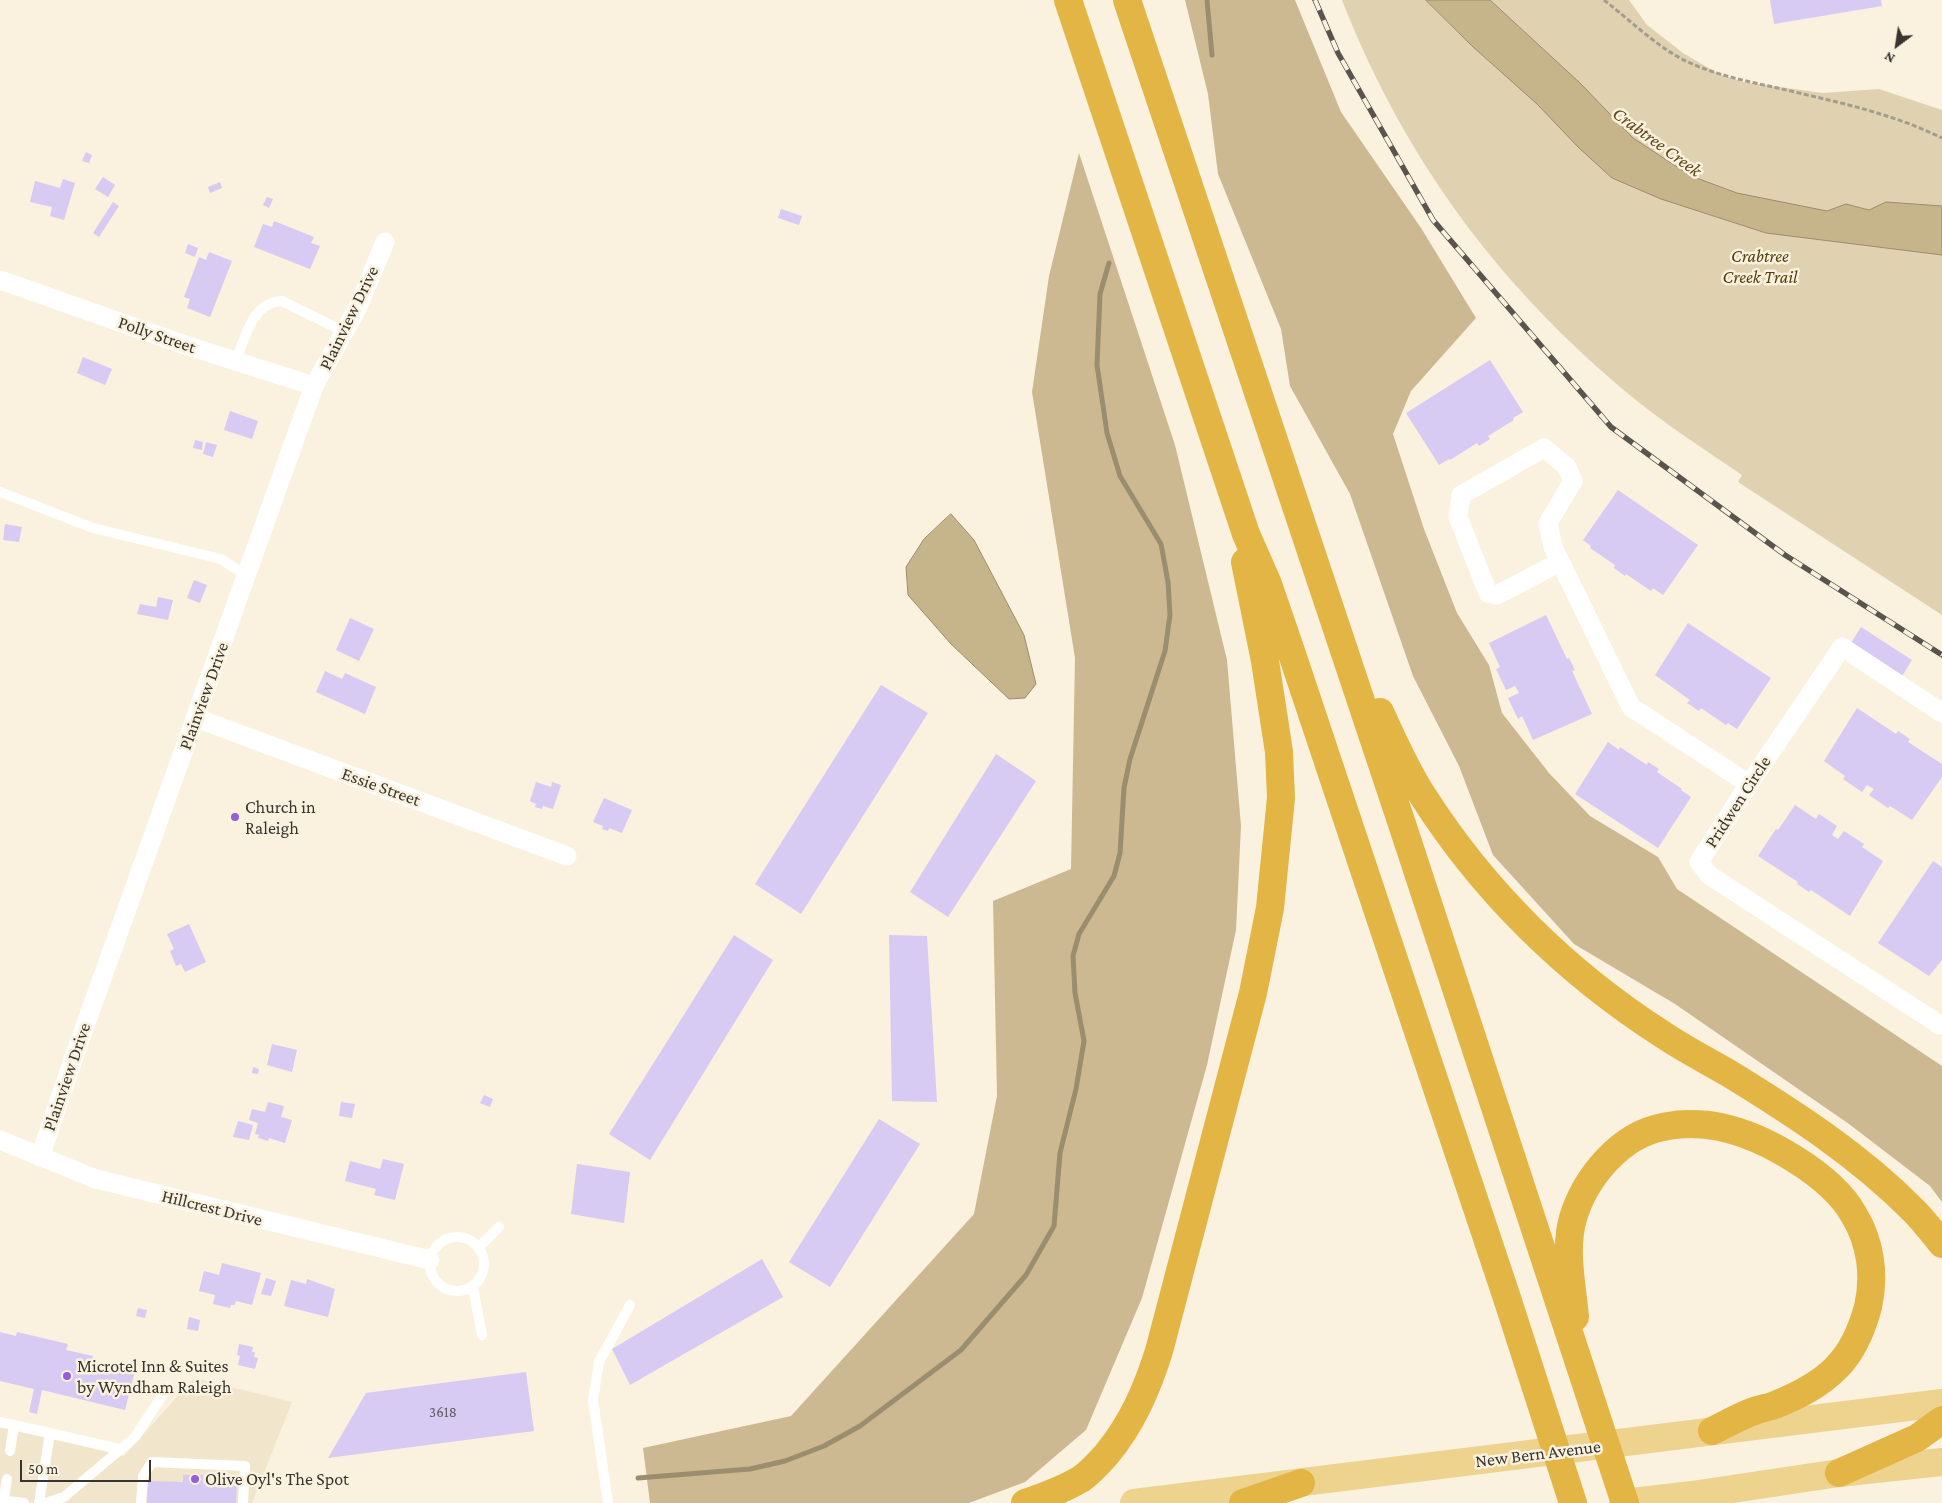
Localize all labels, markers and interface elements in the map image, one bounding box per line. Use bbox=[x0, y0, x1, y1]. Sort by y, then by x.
north arrow bbox=[1872, 20, 1922, 70]
text: N bbox=[1881, 49, 1897, 67]
water label: Crabtree Creek bbox=[1608, 102, 1706, 182]
park label: Crabtree Creek Trail bbox=[1723, 245, 1797, 288]
street label: Plainview Drive bbox=[314, 262, 384, 374]
street label: Polly Street bbox=[115, 312, 199, 358]
street label: Plainview Drive bbox=[175, 639, 233, 753]
street label: Pridwen Circle bbox=[1700, 752, 1776, 852]
street label: Essie Street bbox=[339, 763, 423, 811]
place label: Church in Raleigh bbox=[245, 796, 316, 839]
marker: Church in Raleigh bbox=[229, 811, 241, 823]
street label: Plainview Drive bbox=[38, 1020, 96, 1134]
street label: Hillcrest Drive bbox=[159, 1185, 265, 1231]
place label: Microtel Inn & Suites by Wyndham Raleigh bbox=[77, 1355, 231, 1398]
marker: Microtel Inn & Suites by Wyndham Raleigh bbox=[61, 1370, 73, 1382]
house number: 3618 bbox=[429, 1403, 457, 1421]
street label: New Bern Avenue bbox=[1474, 1436, 1602, 1472]
scale bar bbox=[22, 1450, 154, 1482]
text: 50 m bbox=[28, 1461, 58, 1477]
place label: Olive Oyl's The Spot bbox=[205, 1468, 349, 1490]
marker: Olive Oyl's The Spot bbox=[189, 1473, 201, 1485]

